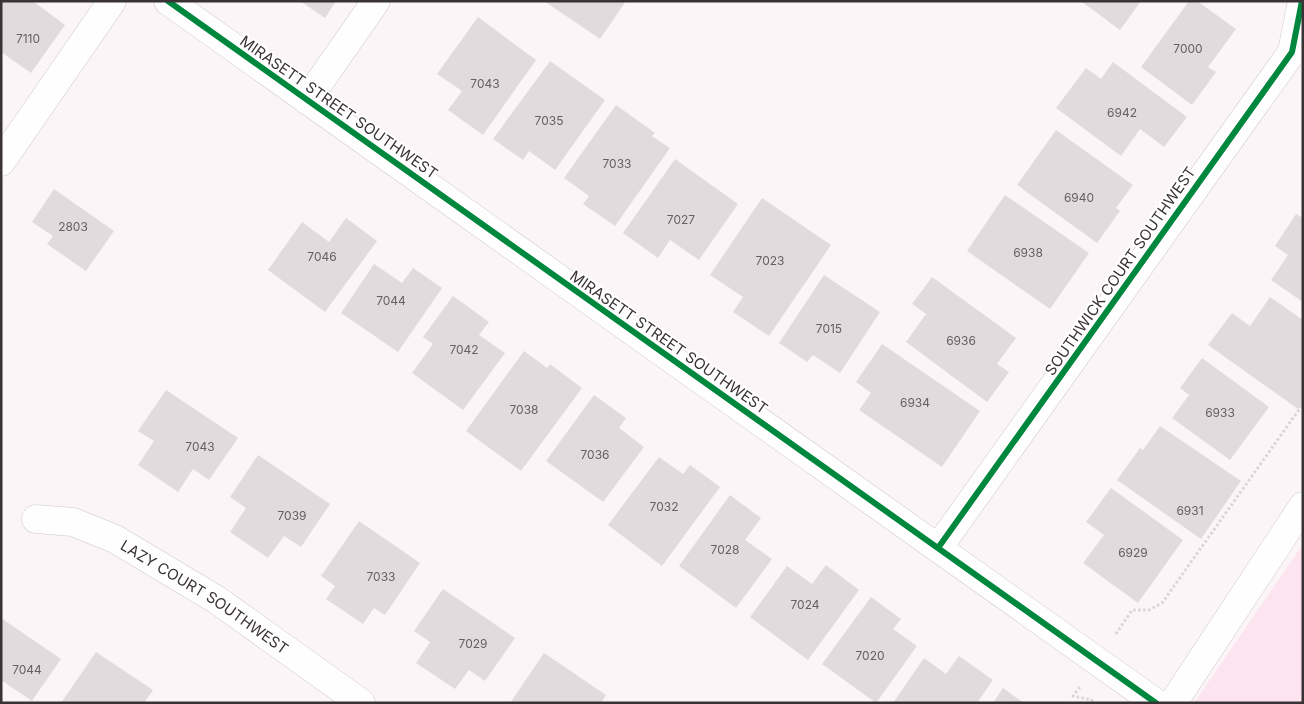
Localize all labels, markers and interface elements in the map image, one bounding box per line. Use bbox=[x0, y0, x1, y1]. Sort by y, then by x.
house number: 7110 bbox=[16, 31, 40, 46]
street label: MIRASETT STREET SOUTHWEST bbox=[237, 31, 441, 183]
house number: 7000 bbox=[1173, 41, 1203, 56]
house number: 7043 bbox=[470, 76, 500, 91]
house number: 6942 bbox=[1107, 105, 1137, 120]
house number: 7035 bbox=[535, 113, 563, 128]
house number: 7033 bbox=[603, 156, 632, 171]
street label: SOUTHWICK COURT SOUTHWEST bbox=[1040, 163, 1200, 379]
house number: 6940 bbox=[1064, 190, 1094, 205]
house number: 7027 bbox=[667, 212, 695, 227]
house number: 2803 bbox=[58, 219, 88, 234]
house number: 6938 bbox=[1013, 245, 1043, 260]
house number: 7046 bbox=[307, 249, 337, 264]
house number: 7023 bbox=[756, 253, 784, 268]
street label: MIRASETT STREET SOUTHWEST bbox=[567, 266, 771, 418]
house number: 7044 bbox=[376, 293, 406, 308]
house number: 7015 bbox=[816, 321, 842, 336]
house number: 6936 bbox=[946, 333, 976, 348]
house number: 7042 bbox=[449, 342, 479, 357]
house number: 6934 bbox=[900, 395, 930, 410]
house number: 7038 bbox=[509, 402, 539, 417]
house number: 6933 bbox=[1205, 405, 1235, 420]
house number: 7043 bbox=[185, 439, 215, 454]
house number: 7036 bbox=[580, 447, 610, 462]
house number: 7032 bbox=[650, 499, 678, 514]
house number: 6931 bbox=[1176, 503, 1204, 518]
house number: 7039 bbox=[277, 508, 307, 523]
street label: LAZY COURT SOUTHWEST bbox=[117, 535, 292, 658]
house number: 7028 bbox=[711, 542, 739, 557]
house number: 6929 bbox=[1118, 545, 1148, 560]
house number: 7033 bbox=[367, 569, 396, 584]
house number: 7024 bbox=[790, 597, 820, 612]
house number: 7029 bbox=[459, 636, 487, 651]
house number: 7020 bbox=[855, 648, 885, 663]
house number: 7044 bbox=[12, 662, 42, 677]

